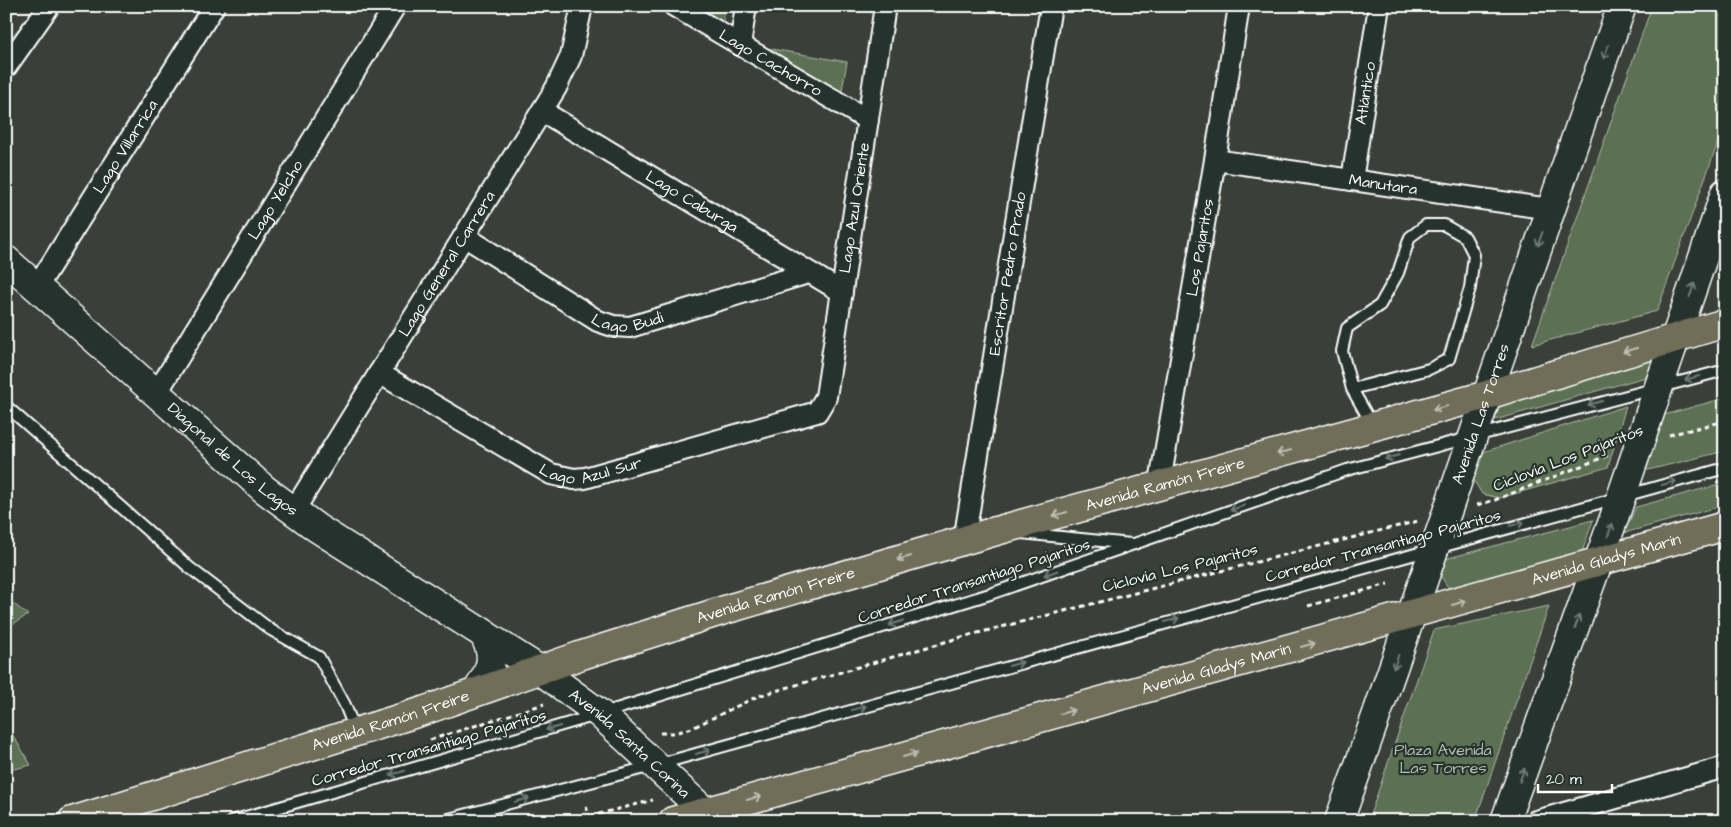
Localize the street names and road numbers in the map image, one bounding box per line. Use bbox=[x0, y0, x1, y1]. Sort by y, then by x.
street label: Lago Cachorro bbox=[715, 24, 826, 102]
street label: Atlántico bbox=[1350, 60, 1381, 126]
street label: Lago Villarrica bbox=[88, 95, 163, 198]
street label: Lago Azul Oriente bbox=[834, 141, 875, 275]
street label: Lago Yelcho bbox=[243, 156, 308, 244]
street label: Lago Caburga bbox=[641, 165, 742, 238]
street label: Manutara bbox=[1347, 169, 1419, 200]
street label: Lago General Carrera bbox=[393, 187, 501, 341]
street label: Escritor Pedro Prado bbox=[983, 190, 1032, 357]
street label: Los Pajaritos bbox=[1181, 197, 1219, 298]
street label: Lago Budi bbox=[587, 306, 666, 338]
street label: Avenida Las Torres bbox=[1446, 341, 1515, 487]
street label: Diagonal de Los Lagos bbox=[163, 397, 303, 521]
street label: Ciclovía Los Pajaritos bbox=[1490, 419, 1646, 497]
street label: Lago Azul Sur bbox=[535, 451, 645, 490]
street label: Avenida Ramón Freire bbox=[1083, 452, 1247, 517]
street label: Corredor Transantiago Pajaritos bbox=[1263, 504, 1503, 589]
street label: Avenida Gladys Marín bbox=[1529, 528, 1683, 591]
street label: Corredor Transantiago Pajaritos bbox=[855, 533, 1093, 630]
street label: Ciclovía Los Pajaritos bbox=[1100, 538, 1260, 598]
street label: Avenida Ramón Freire bbox=[694, 561, 858, 629]
street label: Avenida Gladys Marín bbox=[1139, 637, 1293, 700]
street label: Avenida Ramón Freire bbox=[309, 684, 473, 756]
street label: Avenida Santa Corina bbox=[564, 684, 695, 803]
street label: Corredor Transantiago Pajaritos bbox=[309, 704, 549, 793]

